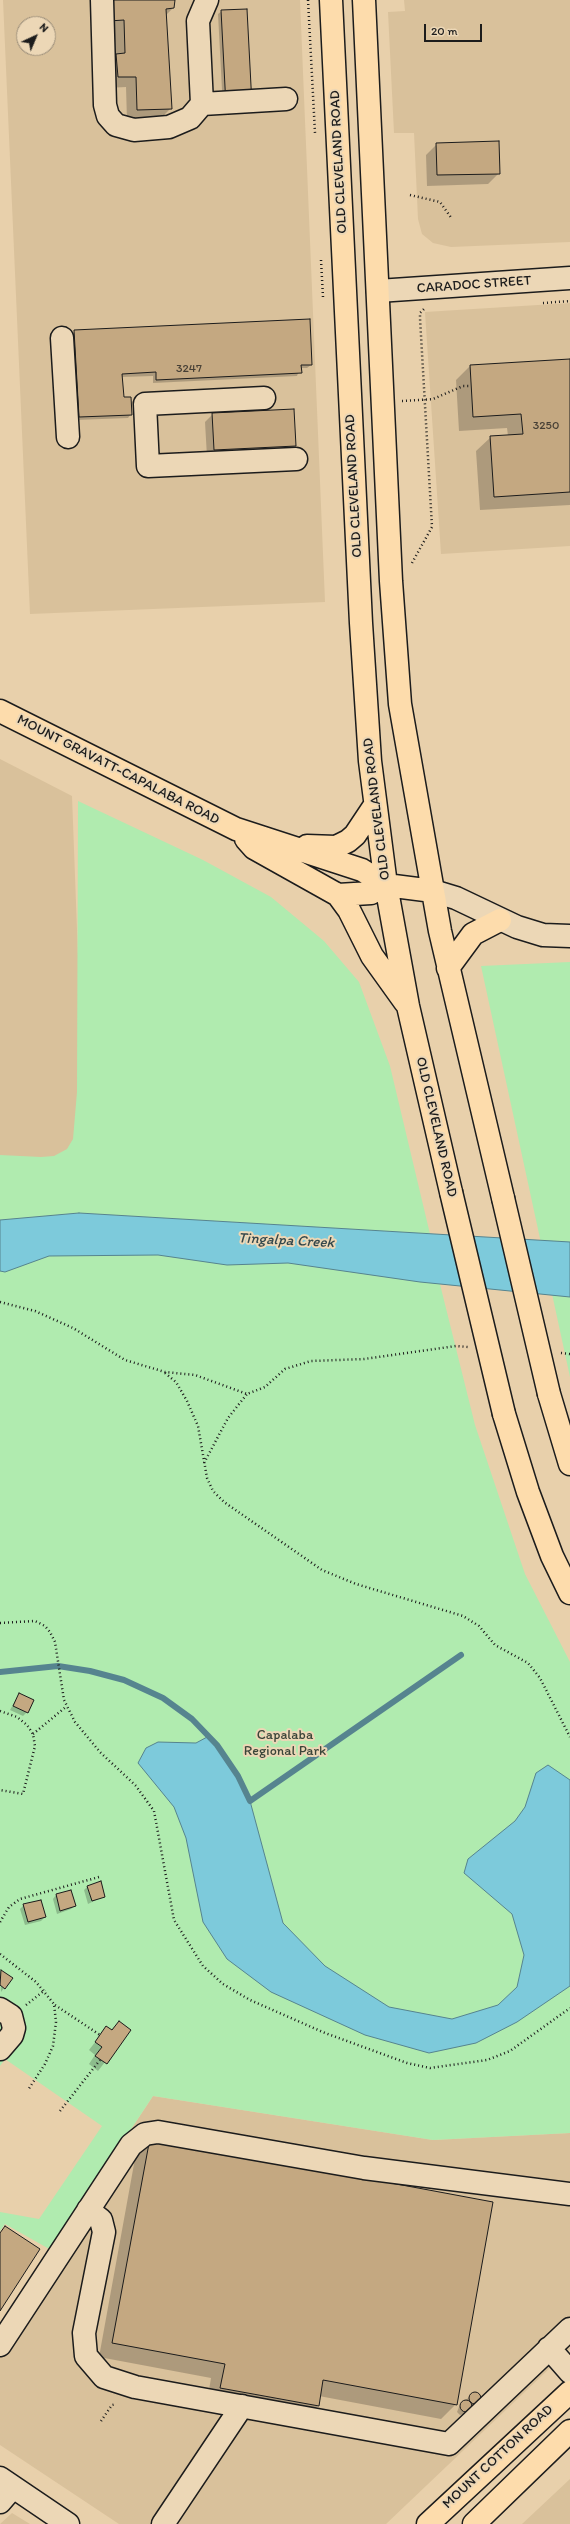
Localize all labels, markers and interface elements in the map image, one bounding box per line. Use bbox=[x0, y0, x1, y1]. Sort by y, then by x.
north arrow bbox=[16, 16, 56, 56]
scale bar bbox=[426, 16, 484, 42]
text: N bbox=[37, 20, 51, 35]
text: 20 m bbox=[431, 24, 458, 38]
street label: OLD CLEVELAND ROAD bbox=[327, 90, 351, 234]
street label: CARADOC STREET bbox=[416, 273, 532, 297]
house number: 3247 bbox=[176, 362, 202, 376]
street label: OLD CLEVELAND ROAD bbox=[342, 414, 366, 558]
house number: 3250 bbox=[533, 419, 559, 433]
street label: MOUNT GRAVATT-CAPALABA ROAD bbox=[14, 711, 222, 829]
street label: OLD CLEVELAND ROAD bbox=[360, 737, 394, 881]
street label: OLD CLEVELAND ROAD bbox=[412, 1055, 460, 1199]
water label: Tingalpa Creek bbox=[237, 1229, 335, 1253]
park label: Capalaba Regional Park bbox=[244, 1727, 326, 1760]
street label: MOUNT COTTON ROAD bbox=[439, 2401, 557, 2513]

